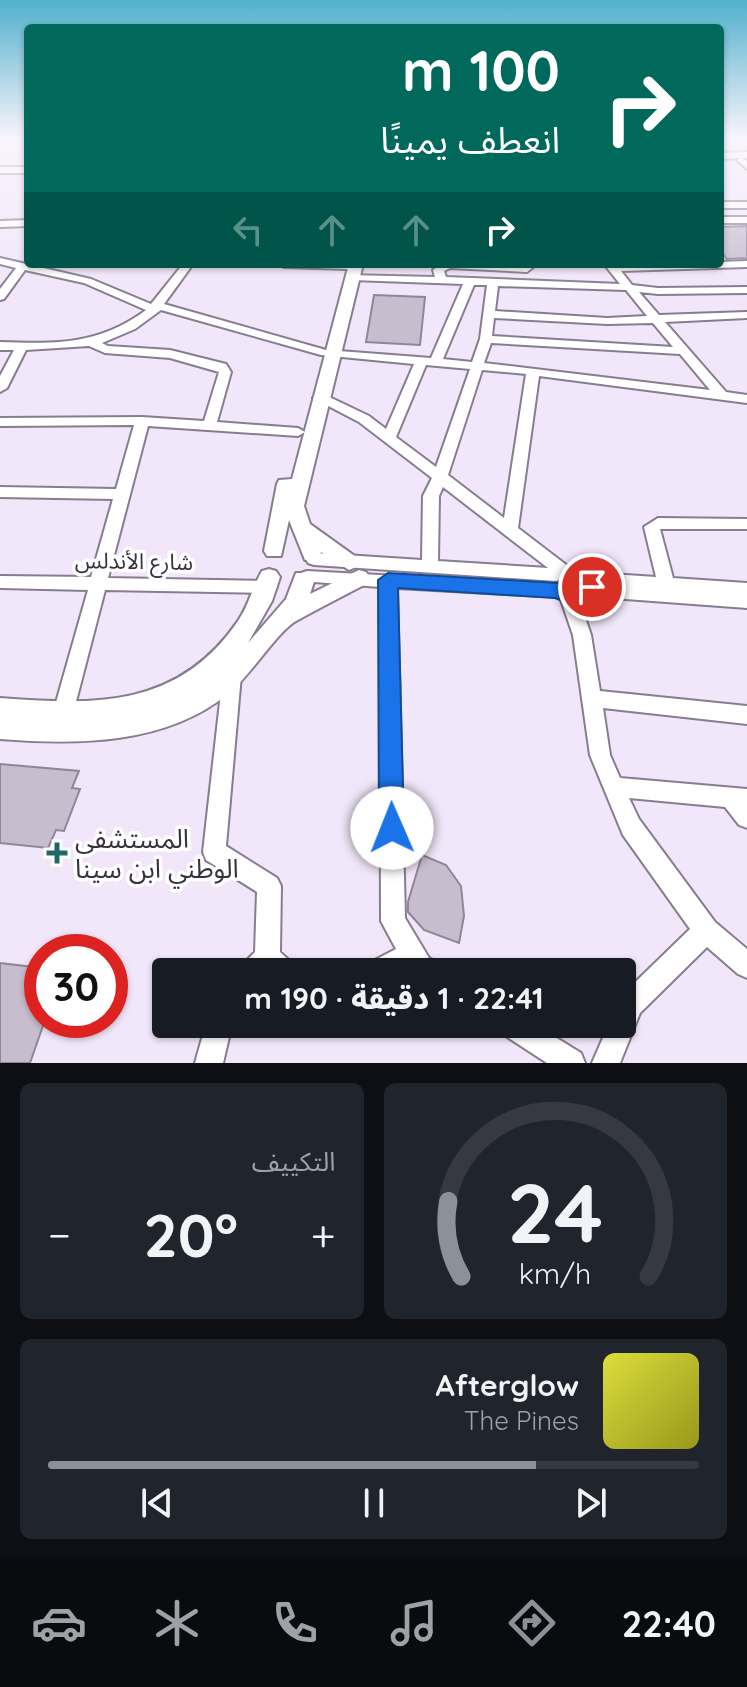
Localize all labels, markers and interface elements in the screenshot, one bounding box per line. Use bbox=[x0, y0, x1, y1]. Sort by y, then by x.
text: 100 m bbox=[402, 35, 560, 105]
icon: right bbox=[588, 56, 692, 160]
text: انعطف يمينًا bbox=[380, 117, 560, 162]
icon: left bbox=[226, 208, 270, 252]
icon: ahead bbox=[310, 208, 354, 252]
icon: ahead bbox=[394, 208, 438, 252]
icon: right bbox=[478, 208, 522, 252]
street label: شارع الأندلس bbox=[75, 546, 193, 579]
pin bbox=[558, 553, 626, 621]
icon: arrive bbox=[570, 565, 614, 609]
position arrow bbox=[350, 786, 434, 870]
place label: المستشفى الوطني ابن سينا bbox=[75, 822, 239, 889]
marker: المستشفى الوطني ابن سينا bbox=[46, 842, 68, 864]
speed limit sign: 30 bbox=[24, 934, 128, 1038]
text: 22:41 · 1 دقيقة · 190 m bbox=[244, 979, 544, 1017]
text: التكييف bbox=[252, 1145, 336, 1178]
text: 24 bbox=[507, 1160, 603, 1264]
text: 20° bbox=[144, 1197, 238, 1272]
text: − bbox=[48, 1207, 71, 1262]
text: + bbox=[311, 1207, 336, 1262]
text: km/h bbox=[519, 1255, 592, 1291]
text: Afterglow bbox=[436, 1366, 579, 1404]
text: The Pines bbox=[464, 1404, 579, 1437]
icon: previous bbox=[135, 1481, 179, 1525]
icon: pause bbox=[352, 1481, 396, 1525]
icon: next bbox=[569, 1481, 613, 1525]
icon: car bbox=[31, 1595, 87, 1651]
icon: climate bbox=[149, 1595, 205, 1651]
icon: phone bbox=[267, 1595, 323, 1651]
icon: music bbox=[386, 1595, 442, 1651]
icon: directions bbox=[504, 1595, 560, 1651]
text: 22:40 bbox=[622, 1601, 716, 1646]

